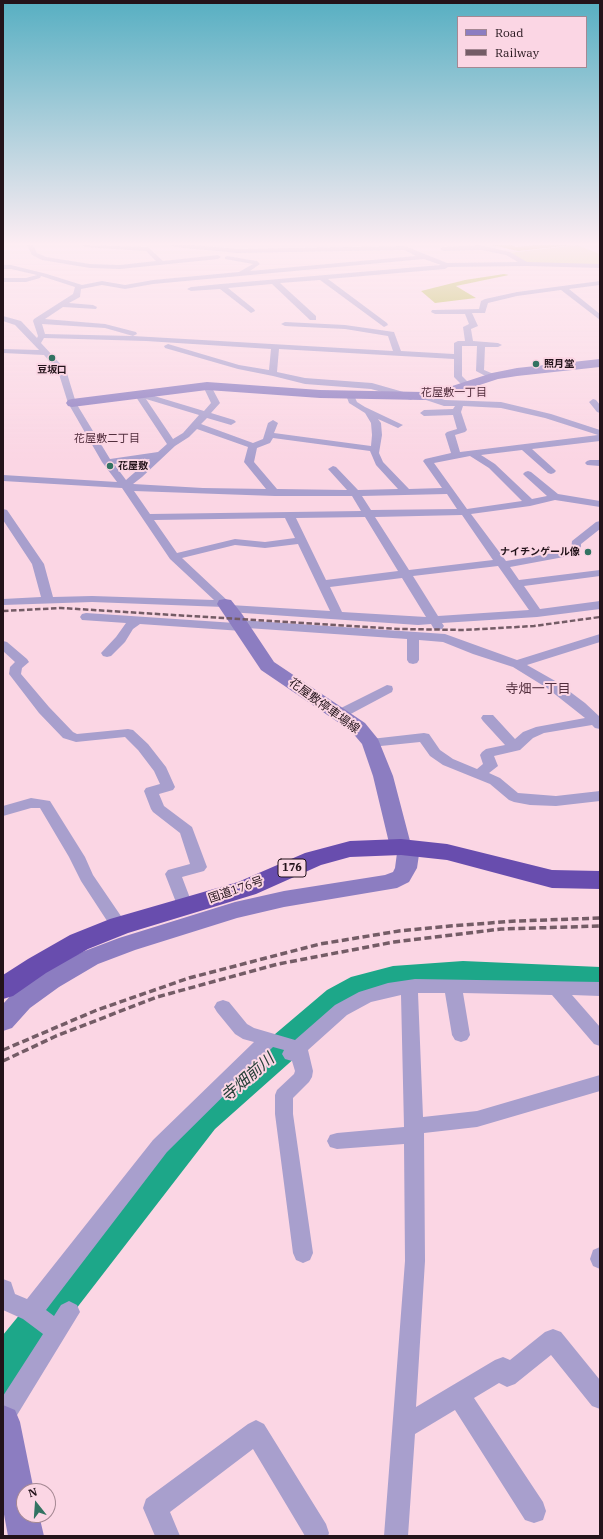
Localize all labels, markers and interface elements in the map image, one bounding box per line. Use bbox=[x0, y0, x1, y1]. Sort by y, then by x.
legend bbox=[457, 16, 587, 68]
text: Road bbox=[495, 25, 524, 40]
text: Railway bbox=[495, 45, 539, 60]
marker: 豆坂口 bbox=[47, 353, 57, 363]
place label: 照月堂 bbox=[544, 358, 574, 370]
marker: 照月堂 bbox=[531, 359, 541, 369]
place label: 豆坂口 bbox=[37, 364, 67, 376]
district label: 花屋敷一丁目 bbox=[421, 386, 487, 400]
district label: 花屋敷二丁目 bbox=[74, 432, 140, 446]
place label: 花屋敷 bbox=[118, 460, 148, 472]
marker: 花屋敷 bbox=[105, 461, 115, 471]
place label: ナイチンゲール像 bbox=[500, 546, 580, 558]
marker: ナイチンゲール像 bbox=[583, 547, 593, 557]
street label: 花屋敷停車場線 bbox=[286, 675, 362, 737]
district label: 寺畑一丁目 bbox=[506, 681, 570, 697]
road number: 176 bbox=[278, 859, 306, 877]
street label: 国道176号 bbox=[206, 874, 266, 906]
water label: 寺畑前川 bbox=[218, 1050, 278, 1106]
north arrow bbox=[16, 1483, 56, 1523]
text: N bbox=[27, 1485, 39, 1500]

